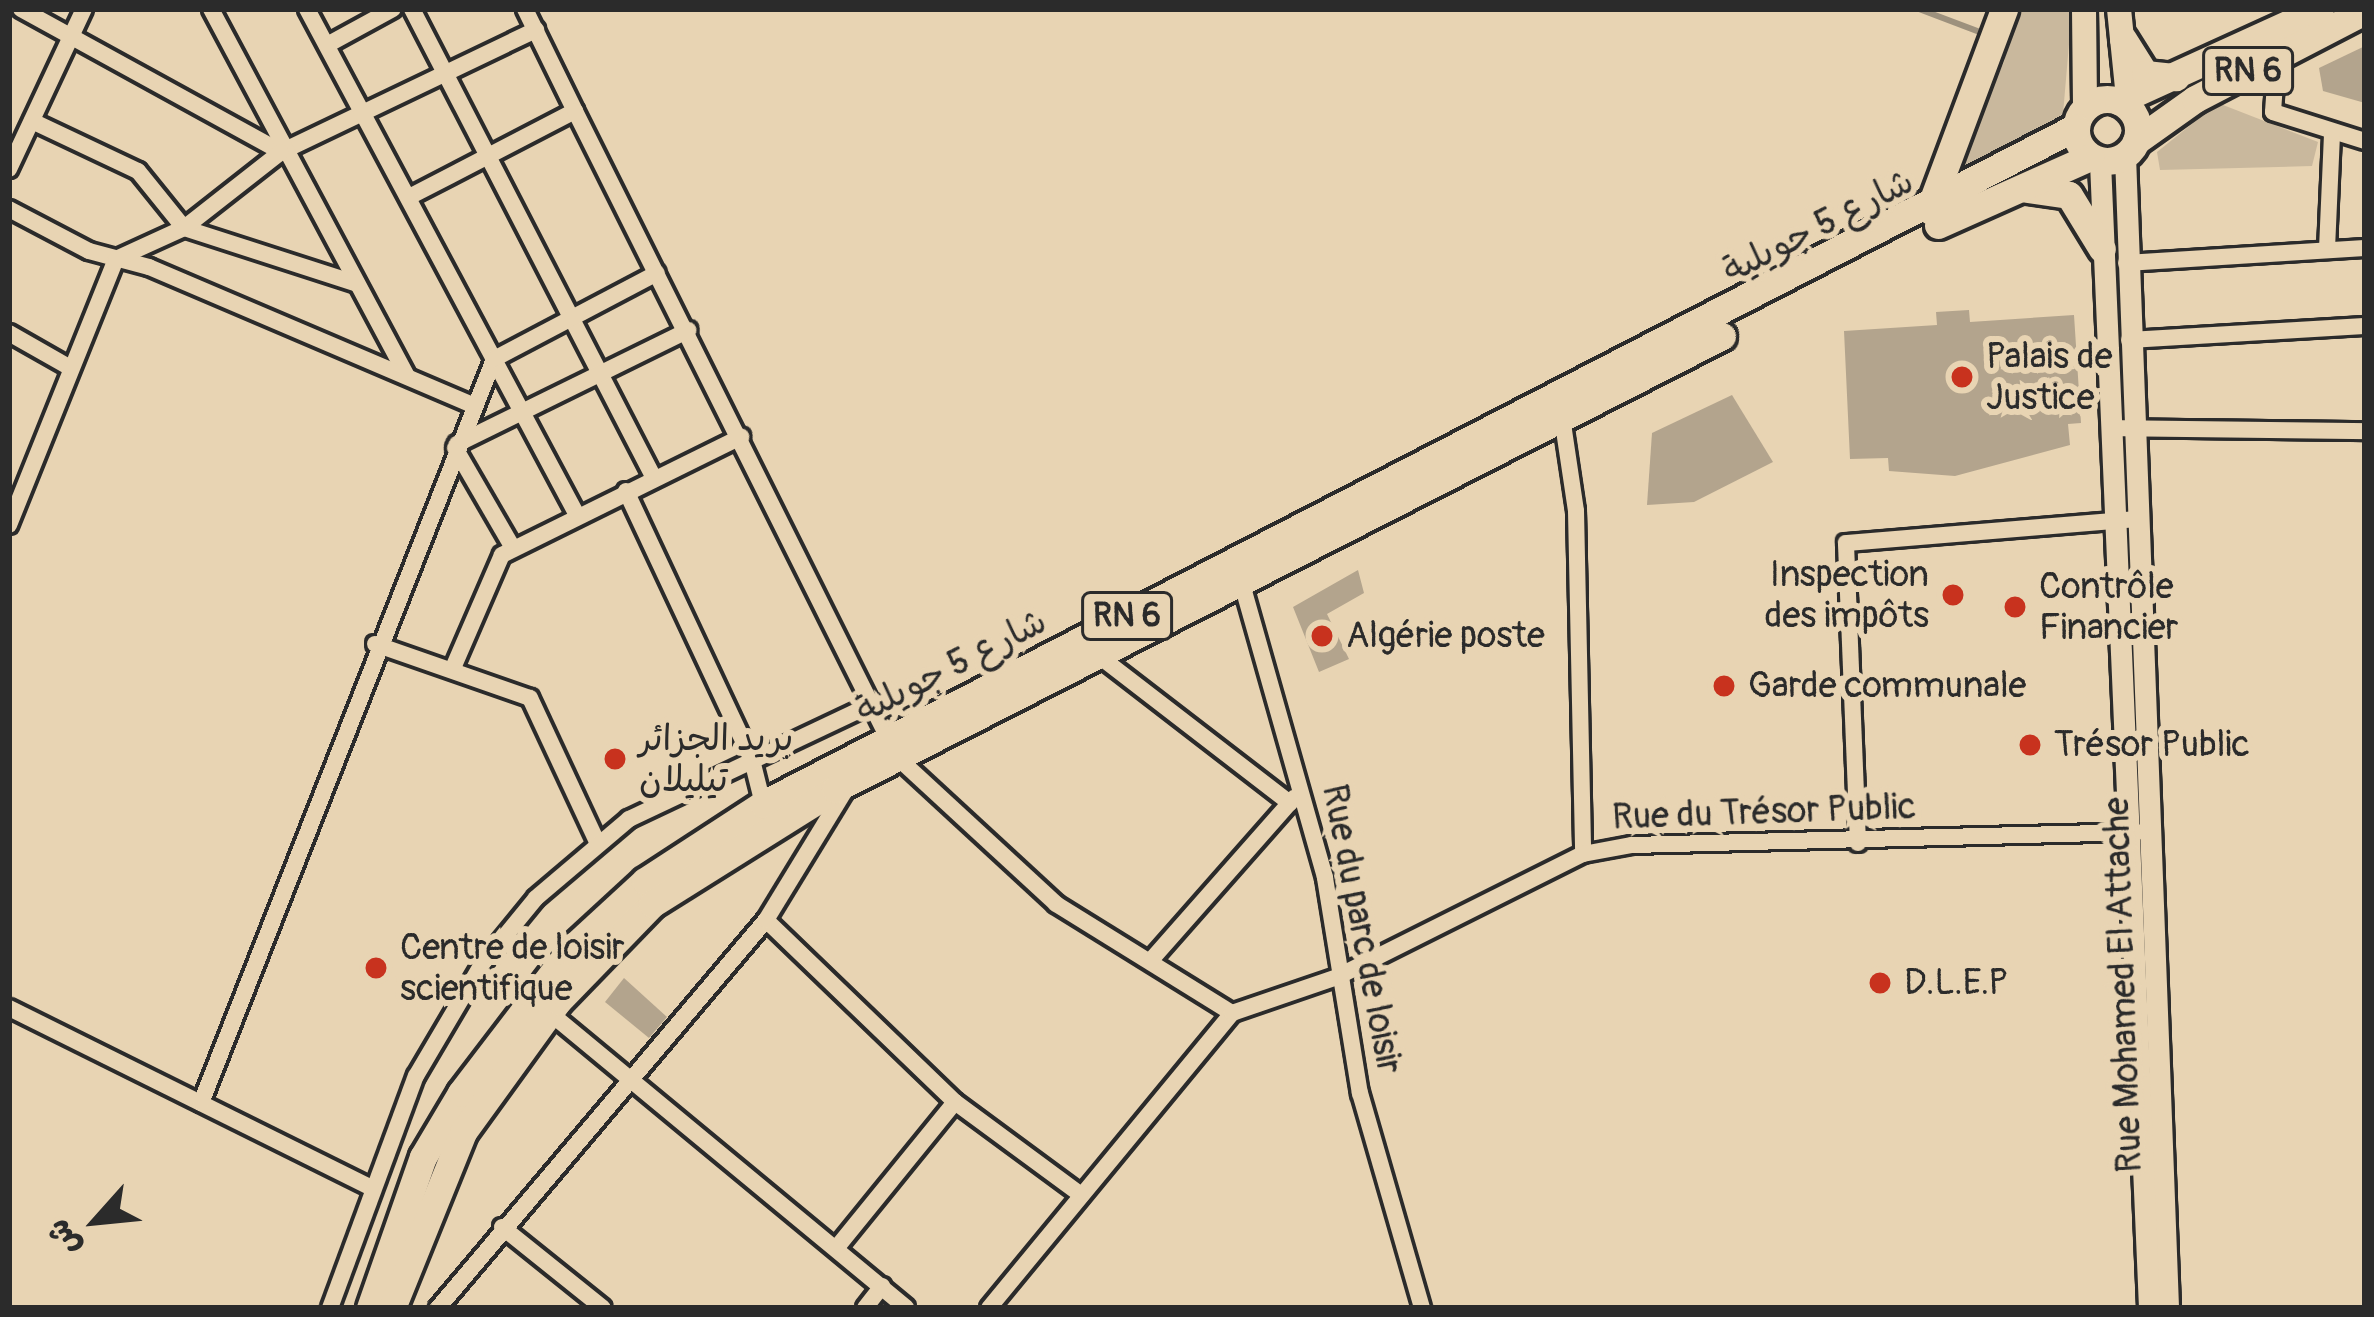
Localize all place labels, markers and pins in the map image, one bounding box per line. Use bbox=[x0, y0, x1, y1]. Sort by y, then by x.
place label: Palais de Justice bbox=[1986, 334, 2113, 419]
marker: Palais de Justice bbox=[1949, 364, 1975, 390]
place label: Inspection des impôts bbox=[1765, 552, 1929, 637]
place label: Contrôle Financier bbox=[2039, 564, 2178, 649]
marker: Inspection des impôts bbox=[1940, 582, 1966, 608]
marker: Contrôle Financier bbox=[2002, 594, 2028, 620]
place label: Algérie poste bbox=[1346, 614, 1545, 658]
marker: Algérie poste bbox=[1309, 623, 1335, 649]
place label: Garde communale bbox=[1748, 664, 2026, 708]
marker: Garde communale bbox=[1711, 673, 1737, 699]
place label: بريد الجزائر تيليلان bbox=[639, 716, 793, 801]
place label: Trésor Public bbox=[2054, 723, 2250, 767]
marker: Trésor Public bbox=[2017, 732, 2043, 758]
marker: بريد الجزائر تيليلان bbox=[602, 746, 628, 772]
place label: Centre de loisir scientifique bbox=[400, 925, 625, 1010]
marker: Centre de loisir scientifique bbox=[363, 955, 389, 981]
place label: D.L.E.P bbox=[1904, 961, 2008, 1005]
marker: D.L.E.P bbox=[1867, 970, 1893, 996]

